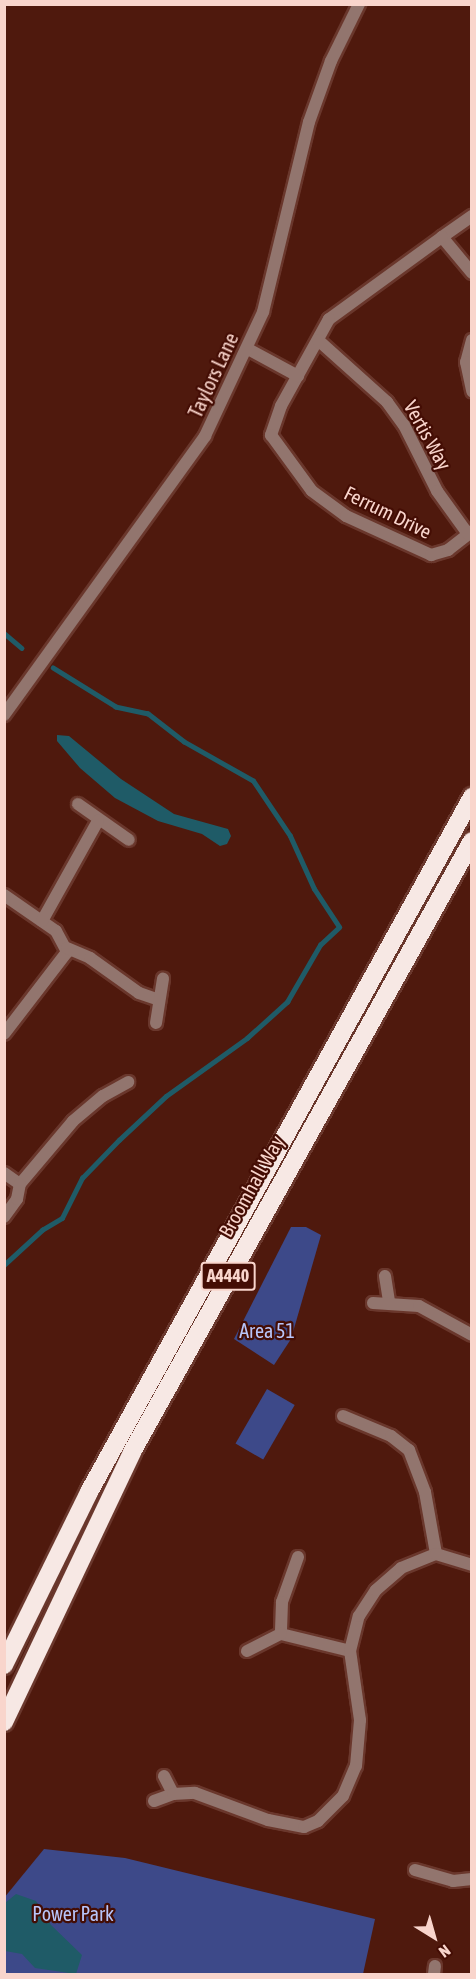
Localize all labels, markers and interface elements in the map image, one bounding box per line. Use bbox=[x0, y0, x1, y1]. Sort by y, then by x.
street label: Taylors Lane bbox=[183, 329, 243, 421]
street label: Vertis Way bbox=[399, 396, 457, 474]
street label: Ferrum Drive bbox=[340, 481, 436, 543]
street label: Broomhall Way bbox=[213, 1131, 289, 1241]
road number: A4440 bbox=[200, 1261, 256, 1291]
park label: Area 51 bbox=[239, 1318, 295, 1342]
park label: Power Park bbox=[32, 1901, 114, 1925]
north arrow bbox=[404, 1907, 464, 1967]
text: N bbox=[436, 1941, 454, 1961]

